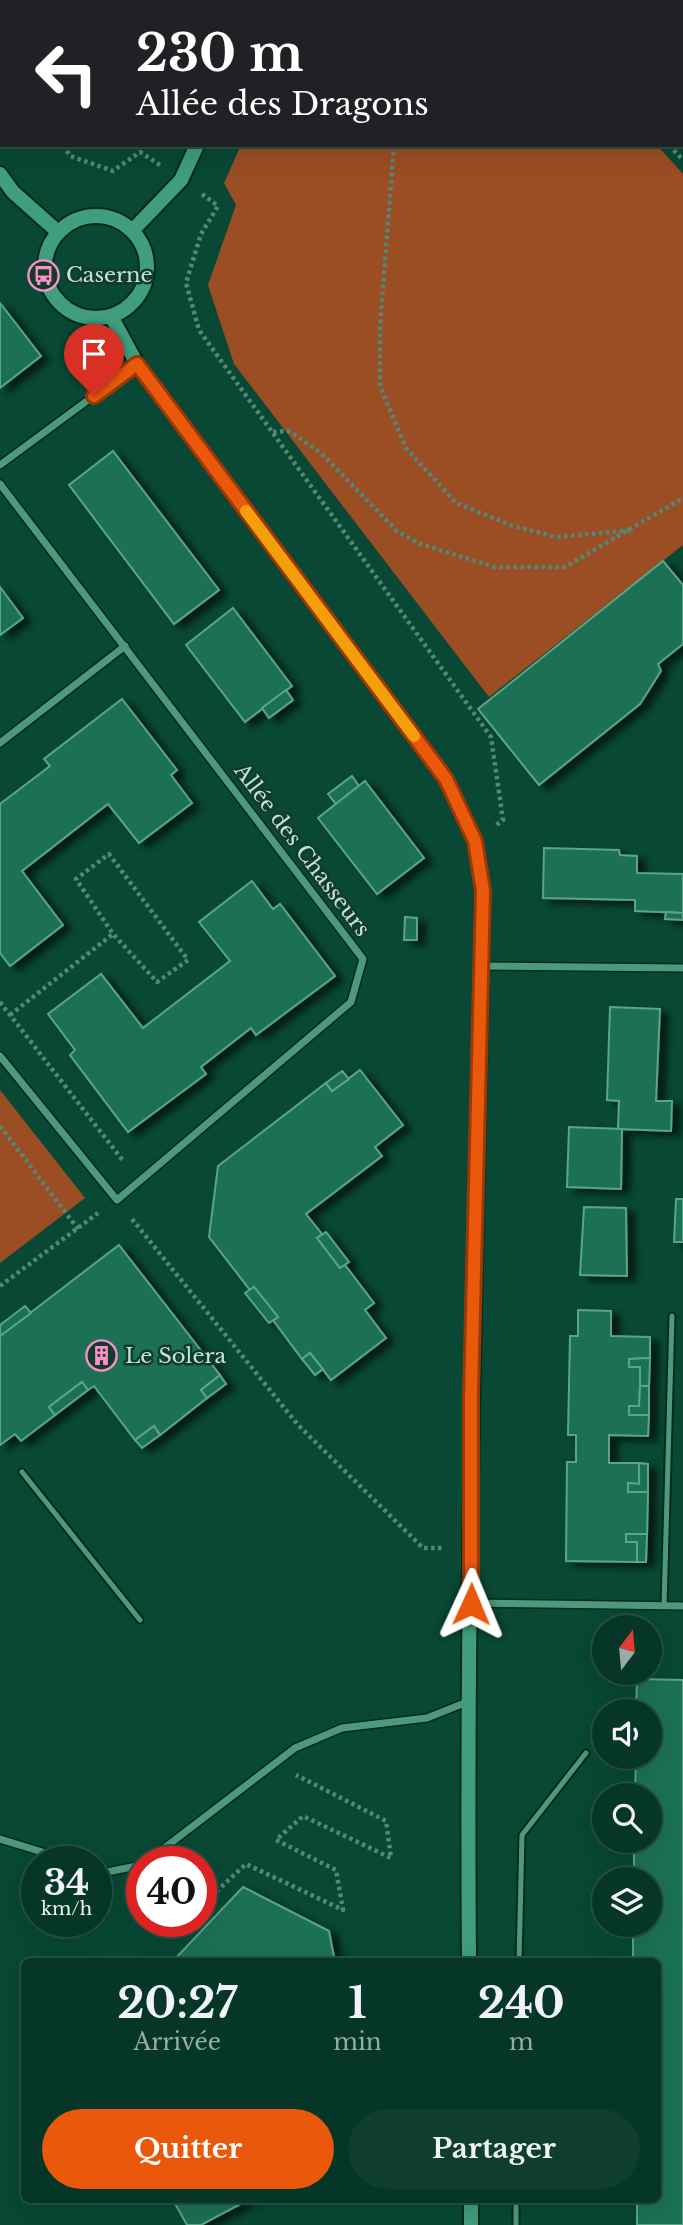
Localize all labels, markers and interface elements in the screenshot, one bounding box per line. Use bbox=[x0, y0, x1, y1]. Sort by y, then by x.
text: 230 m bbox=[136, 23, 303, 84]
icon: left bbox=[21, 28, 112, 119]
text: Allée des Dragons bbox=[136, 84, 429, 124]
bus stop icon: Caserne bbox=[26, 258, 60, 292]
place label: Caserne bbox=[66, 262, 153, 288]
pin bbox=[64, 324, 124, 396]
icon: arrive bbox=[75, 335, 113, 373]
street label: Allée des Chasseurs bbox=[228, 758, 375, 941]
building icon: Le Solera bbox=[85, 1339, 119, 1373]
place label: Le Solera bbox=[125, 1343, 226, 1369]
position arrow bbox=[434, 1567, 508, 1641]
north arrow bbox=[592, 1615, 662, 1685]
map controls bbox=[592, 1615, 662, 1937]
button: sound bbox=[592, 1699, 662, 1769]
button: search bbox=[592, 1783, 662, 1853]
speed limit sign: 40 bbox=[126, 1846, 217, 1937]
text: 34 bbox=[44, 1861, 89, 1904]
button: layers bbox=[592, 1867, 662, 1937]
text: km/h bbox=[41, 1898, 92, 1920]
text: 20:27 bbox=[117, 1977, 237, 2029]
text: 1 bbox=[348, 1977, 367, 2029]
text: 240 bbox=[478, 1977, 565, 2029]
text: Arrivée bbox=[134, 2028, 221, 2056]
text: min bbox=[333, 2028, 382, 2056]
text: m bbox=[509, 2028, 534, 2056]
button: Quitter bbox=[42, 2109, 334, 2189]
button: Partager bbox=[348, 2109, 640, 2189]

